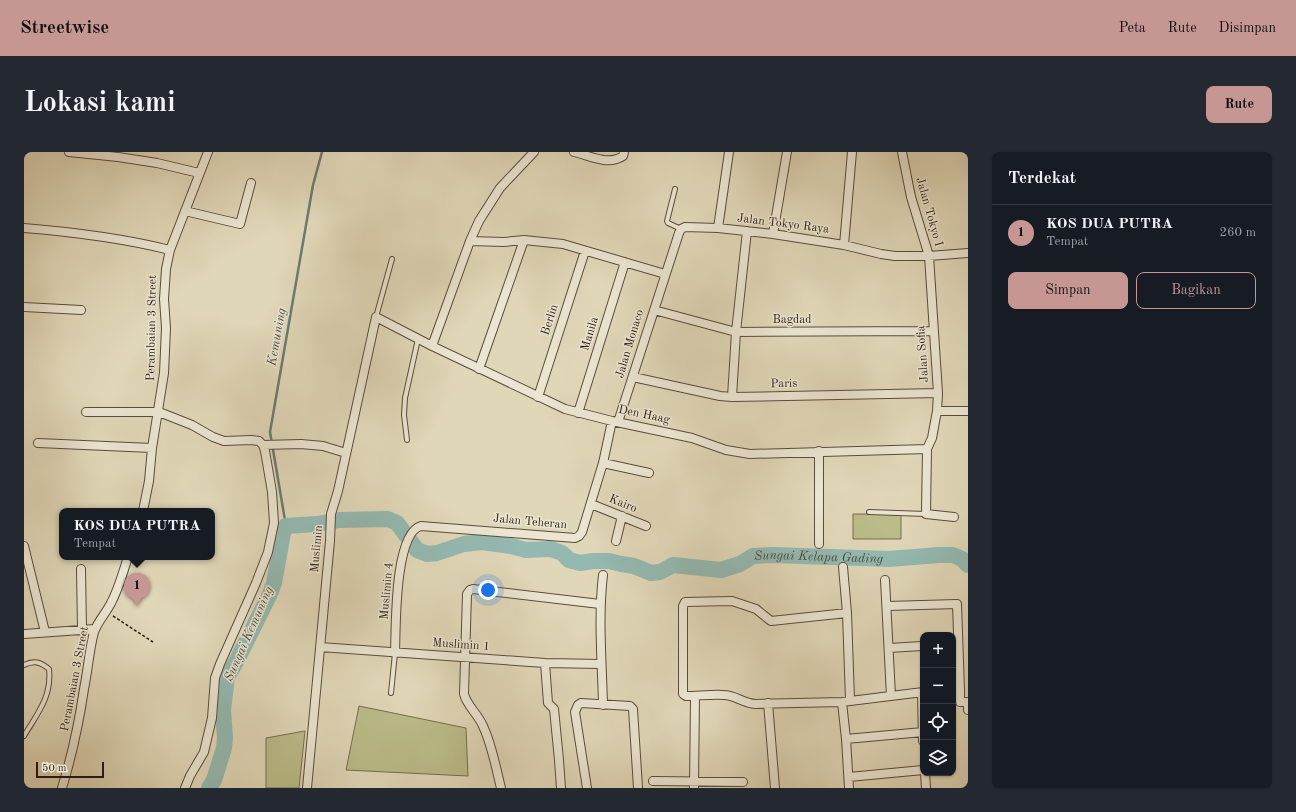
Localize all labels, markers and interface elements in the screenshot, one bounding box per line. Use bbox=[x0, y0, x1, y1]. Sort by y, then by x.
text: Streetwise bbox=[20, 19, 109, 38]
text: Peta bbox=[1119, 21, 1146, 35]
text: Rute bbox=[1168, 21, 1197, 35]
text: Disimpan bbox=[1219, 21, 1276, 35]
button: Rute bbox=[1206, 86, 1272, 123]
text: Lokasi kami bbox=[24, 90, 176, 118]
text: Terdekat bbox=[1008, 170, 1076, 187]
street label: Jalan Tokyo I bbox=[913, 176, 945, 248]
street label: Jalan Tokyo Raya bbox=[736, 212, 830, 236]
text: KOS DUA PUTRA bbox=[1046, 217, 1173, 232]
text: 1 bbox=[1017, 226, 1025, 239]
text: 260 m bbox=[1219, 226, 1256, 239]
text: Tempat bbox=[1046, 235, 1088, 248]
button: Simpan bbox=[1008, 272, 1128, 309]
button: Bagikan bbox=[1136, 272, 1256, 309]
street label: Perambaian 3 Street bbox=[145, 275, 159, 381]
street label: Berlin bbox=[539, 303, 561, 337]
water label: Kemuning bbox=[265, 307, 288, 368]
street label: Jalan Monaco bbox=[614, 308, 646, 380]
street label: Bagdad bbox=[772, 314, 812, 326]
street label: Manila bbox=[579, 316, 601, 352]
street label: Jalan Sofia bbox=[915, 325, 931, 383]
street label: Paris bbox=[770, 378, 798, 390]
street label: Den Haag bbox=[617, 404, 671, 426]
street label: Kairo bbox=[607, 493, 639, 515]
popup bbox=[59, 508, 215, 560]
street label: Jalan Teheran bbox=[493, 513, 568, 531]
text: KOS DUA PUTRA bbox=[74, 519, 200, 534]
street label: Muslimin bbox=[309, 524, 325, 573]
text: Tempat bbox=[74, 537, 116, 550]
water label: Sungai Kelapa Gading bbox=[754, 548, 883, 565]
street label: Muslimin 4 bbox=[379, 562, 395, 620]
pin: 1 bbox=[124, 573, 150, 606]
your location bbox=[478, 580, 498, 600]
water label: Sungai Kemuning bbox=[222, 584, 276, 684]
street label: Perambaian 3 Street bbox=[59, 626, 91, 732]
map controls bbox=[920, 632, 956, 776]
button: + bbox=[920, 632, 956, 668]
street label: Muslimin 1 bbox=[432, 637, 490, 653]
button: − bbox=[920, 668, 956, 704]
button: locate bbox=[920, 704, 956, 740]
button: layers bbox=[920, 740, 956, 776]
scale bar bbox=[36, 760, 104, 779]
text: 50 m bbox=[42, 763, 67, 774]

